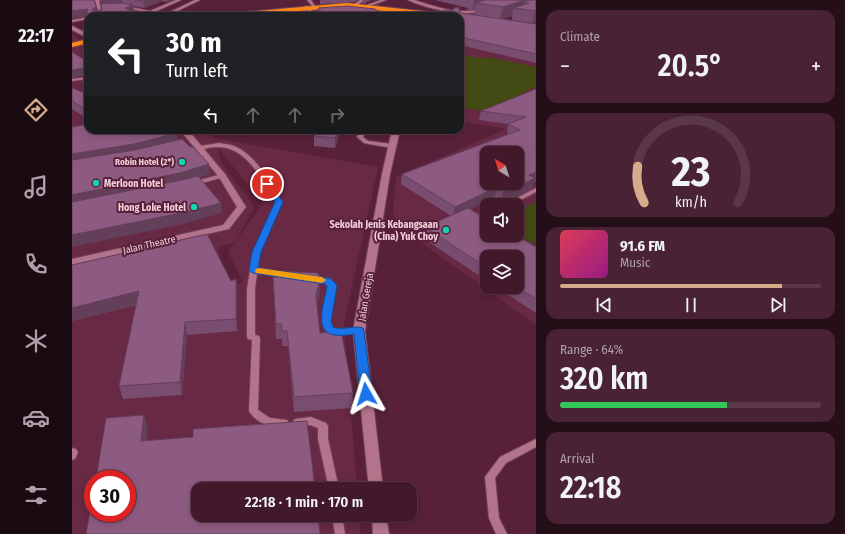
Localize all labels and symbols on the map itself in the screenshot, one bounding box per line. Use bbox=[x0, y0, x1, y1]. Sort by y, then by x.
north arrow bbox=[480, 146, 524, 190]
place label: Robin Hotel (2*) bbox=[115, 157, 174, 167]
marker: Robin Hotel (2*) bbox=[177, 157, 187, 167]
pin bbox=[250, 167, 284, 201]
marker: Merloon Hotel bbox=[91, 178, 101, 188]
place label: Merloon Hotel bbox=[104, 178, 163, 190]
place label: Hong Loke Hotel bbox=[118, 202, 186, 214]
marker: Hong Loke Hotel bbox=[189, 202, 199, 212]
place label: Sekolah Jenis Kebangsaan (Cina) Yuk Choy bbox=[330, 219, 438, 243]
marker: Sekolah Jenis Kebangsaan (Cina) Yuk Choy bbox=[441, 225, 451, 235]
street label: Jalan Theatre bbox=[122, 233, 177, 257]
street label: Jalan Gereja bbox=[356, 272, 376, 322]
position arrow bbox=[345, 373, 387, 415]
speed limit sign: 30 bbox=[84, 470, 136, 522]

